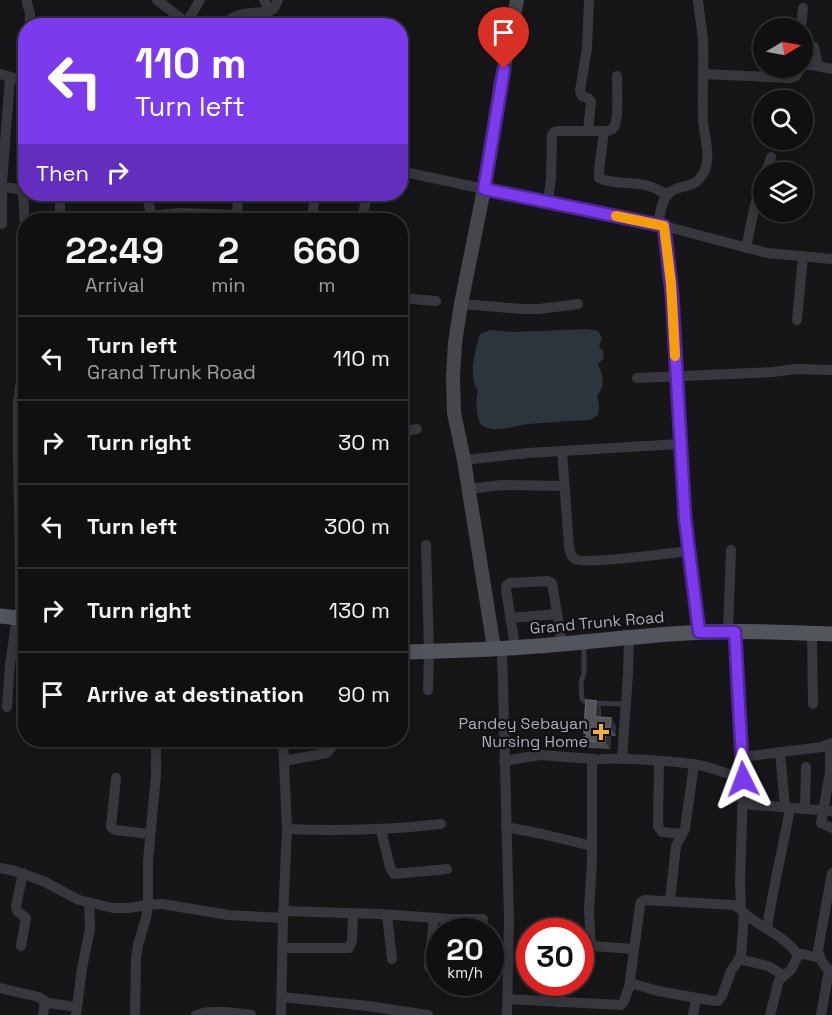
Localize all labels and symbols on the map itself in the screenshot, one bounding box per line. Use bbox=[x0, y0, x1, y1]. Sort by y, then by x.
pin bbox=[478, 7, 529, 69]
north arrow bbox=[753, 18, 813, 78]
street label: Grand Trunk Road bbox=[529, 606, 665, 639]
place label: Pandey Sebayan Nursing Home bbox=[459, 713, 588, 752]
marker: Pandey Sebayan Nursing Home bbox=[592, 723, 610, 741]
position arrow bbox=[711, 747, 775, 811]
speed limit sign: 30 bbox=[516, 918, 594, 996]

